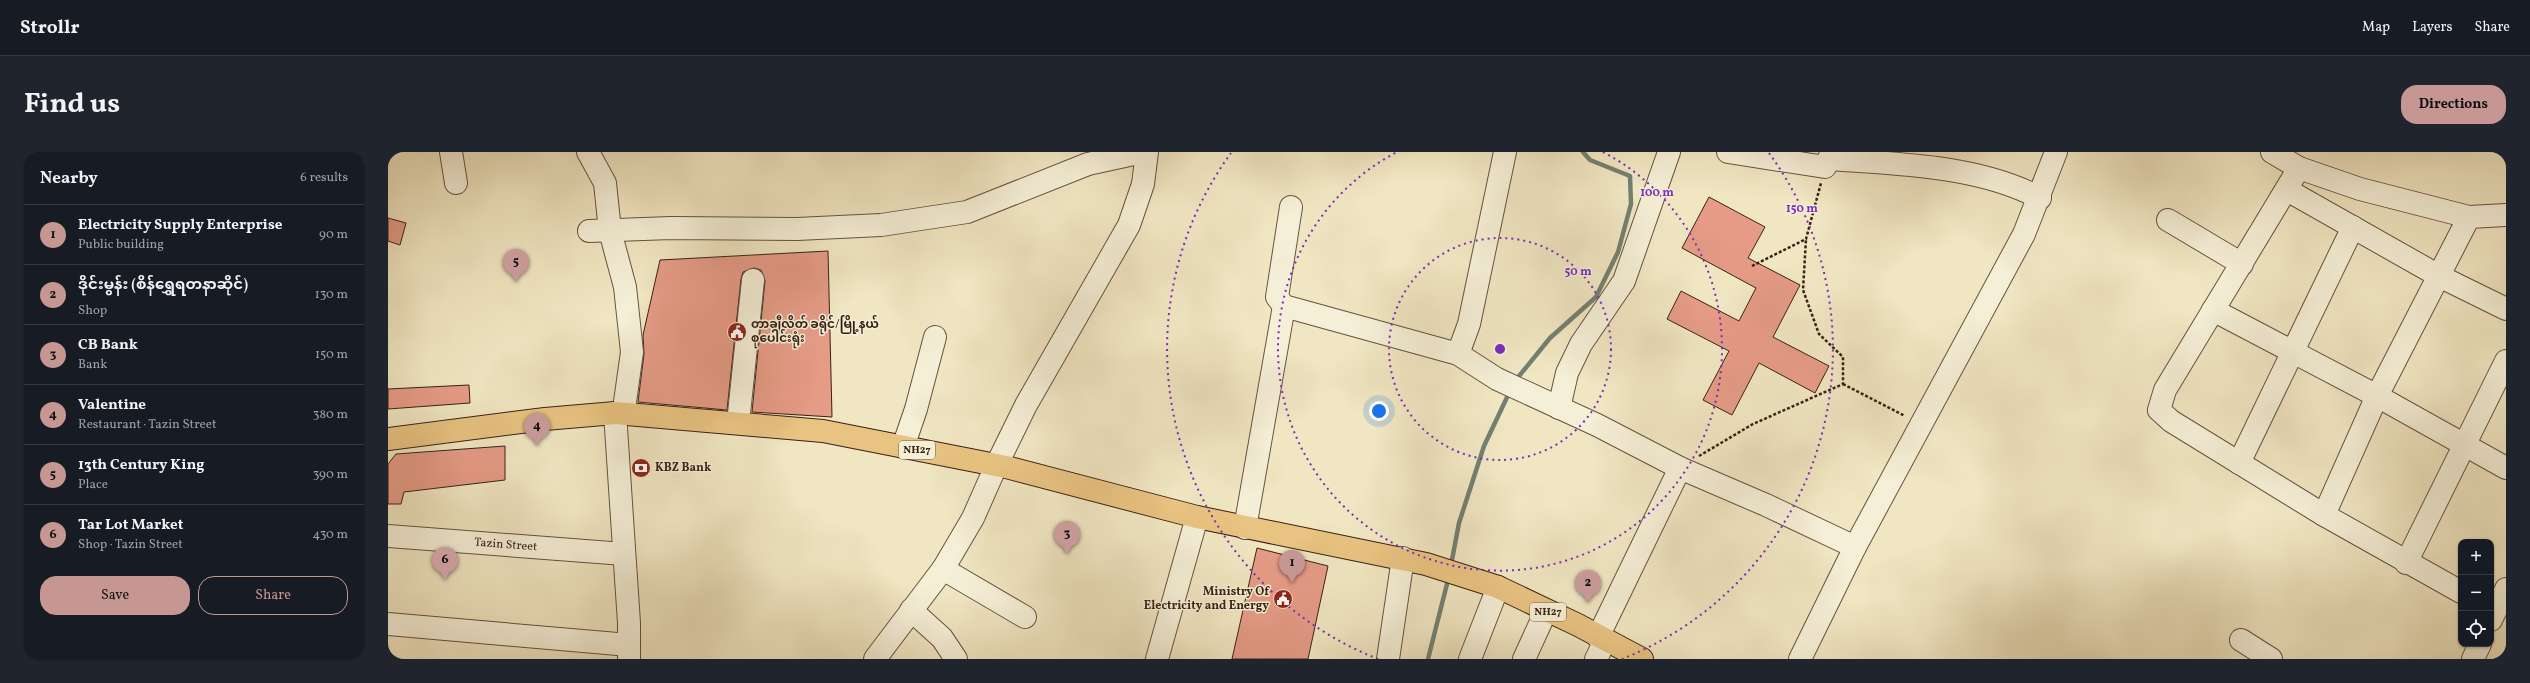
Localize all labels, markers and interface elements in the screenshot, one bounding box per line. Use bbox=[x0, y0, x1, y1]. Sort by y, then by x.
text: Strollr bbox=[20, 15, 80, 41]
text: Map bbox=[2362, 18, 2390, 37]
text: Layers bbox=[2412, 18, 2452, 37]
text: Share bbox=[2474, 18, 2510, 37]
text: Find us bbox=[24, 85, 120, 124]
button: Directions bbox=[2401, 85, 2506, 124]
text: Nearby bbox=[40, 167, 98, 190]
text: 6 results bbox=[300, 169, 348, 187]
text: 100 m bbox=[1640, 185, 1674, 201]
text: 150 m bbox=[1786, 201, 1818, 217]
text: Electricity Supply Enterprise bbox=[78, 215, 283, 236]
text: 1 bbox=[50, 226, 56, 244]
text: 90 m bbox=[319, 226, 348, 244]
text: Public building bbox=[78, 236, 164, 254]
pin: 5 bbox=[503, 249, 529, 282]
text: 50 m bbox=[1564, 264, 1592, 280]
text: ဒိုင်းမွန်း (စိန်ရွှေရတနာဆိုင်) bbox=[78, 275, 248, 296]
text: 2 bbox=[50, 286, 56, 304]
text: 130 m bbox=[315, 286, 348, 304]
text: Shop bbox=[78, 302, 107, 320]
place label: တာချီလိတ် ခရိုင်/မြို့နယ် စုပေါင်းရုံး bbox=[751, 314, 879, 349]
public building icon: တာချီလိတ် ခရိုင်/မြို့နယ် စုပေါင်းရုံး bbox=[726, 321, 748, 343]
text: CB Bank bbox=[78, 335, 138, 356]
centre of rings bbox=[1493, 342, 1507, 356]
text: 3 bbox=[50, 346, 56, 364]
text: 150 m bbox=[315, 346, 348, 364]
text: Bank bbox=[78, 356, 107, 374]
text: Valentine bbox=[78, 395, 146, 416]
your location bbox=[1369, 401, 1389, 421]
text: 4 bbox=[49, 406, 57, 424]
text: 380 m bbox=[313, 406, 348, 424]
pin: 4 bbox=[524, 413, 550, 446]
text: Restaurant · Tazin Street bbox=[78, 416, 217, 434]
road number: NH27 bbox=[899, 441, 935, 459]
text: 13th Century King bbox=[78, 455, 205, 476]
bank icon: KBZ Bank bbox=[630, 457, 652, 479]
place label: KBZ Bank bbox=[655, 460, 712, 476]
text: 5 bbox=[50, 466, 56, 484]
text: 390 m bbox=[313, 466, 348, 484]
text: Place bbox=[78, 476, 108, 494]
text: Tar Lot Market bbox=[78, 515, 183, 536]
pin: 3 bbox=[1054, 521, 1080, 554]
text: 6 bbox=[49, 526, 57, 544]
text: 430 m bbox=[312, 526, 348, 544]
street label: Tazin Street bbox=[474, 535, 538, 555]
text: Shop · Tazin Street bbox=[78, 536, 183, 554]
map controls bbox=[2458, 539, 2494, 647]
button: + bbox=[2458, 539, 2494, 575]
pin: 6 bbox=[432, 547, 458, 580]
pin: 1 bbox=[1279, 550, 1305, 583]
pin: 2 bbox=[1575, 570, 1601, 603]
button: − bbox=[2458, 575, 2494, 611]
button: Save bbox=[40, 576, 190, 615]
button: Share bbox=[198, 576, 348, 615]
place label: Ministry Of Electricity and Energy bbox=[1144, 584, 1270, 614]
public building icon: Ministry Of Electricity and Energy bbox=[1272, 588, 1294, 610]
road number: NH27 bbox=[1530, 603, 1566, 621]
button: locate bbox=[2458, 611, 2494, 647]

